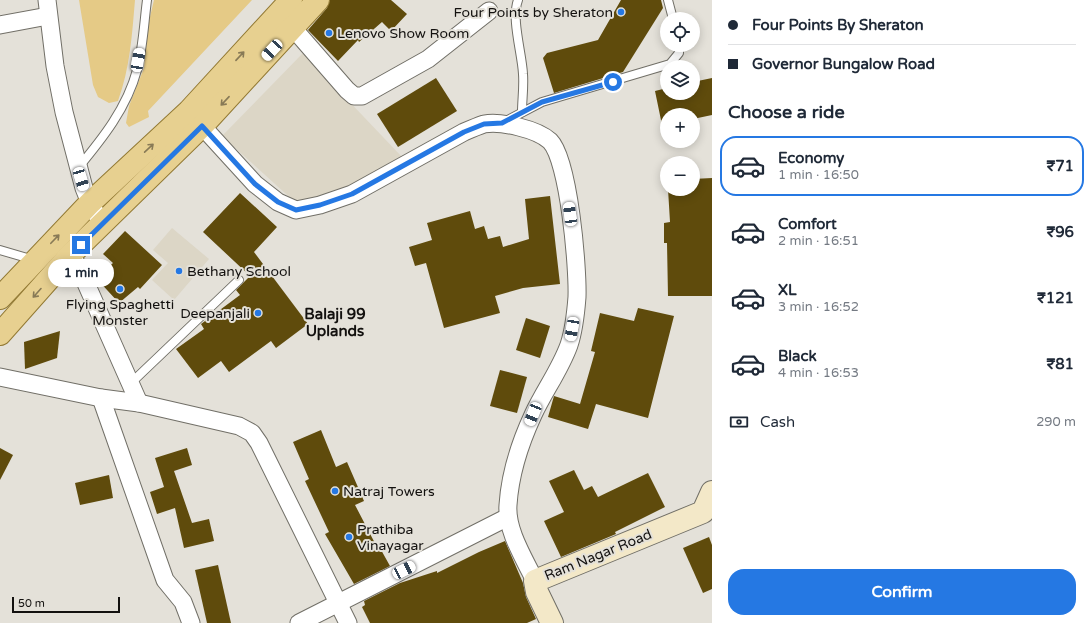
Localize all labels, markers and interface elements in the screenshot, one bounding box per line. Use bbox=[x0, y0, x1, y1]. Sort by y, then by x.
place label: Four Points by Sheraton bbox=[454, 4, 613, 21]
marker: Four Points by Sheraton bbox=[616, 7, 626, 17]
map controls bbox=[660, 12, 700, 196]
button: locate bbox=[660, 12, 700, 52]
text: Four Points By Sheraton bbox=[752, 16, 924, 34]
place label: Lenovo Show Room bbox=[337, 25, 469, 42]
marker: Lenovo Show Room bbox=[324, 28, 334, 38]
car bbox=[259, 37, 285, 63]
car bbox=[130, 47, 146, 73]
one-way arrow bbox=[235, 51, 245, 61]
text: Governor Bungalow Road bbox=[752, 55, 935, 73]
button: layers bbox=[660, 60, 700, 100]
route start bbox=[604, 73, 622, 91]
one-way arrow bbox=[220, 96, 230, 106]
text: Choose a ride bbox=[728, 101, 845, 123]
button: + bbox=[660, 108, 700, 148]
one-way arrow bbox=[144, 143, 154, 153]
icon: car bbox=[730, 148, 766, 184]
text: Economy bbox=[778, 149, 844, 167]
button: − bbox=[660, 156, 700, 196]
text: ₹71 bbox=[1046, 157, 1074, 175]
car bbox=[72, 166, 90, 192]
text: 1 min · 16:50 bbox=[778, 167, 859, 183]
car bbox=[562, 201, 578, 227]
icon: car bbox=[730, 214, 766, 250]
text: Comfort bbox=[778, 215, 837, 233]
text: ₹96 bbox=[1046, 223, 1074, 241]
text: 2 min · 16:51 bbox=[778, 233, 859, 249]
one-way arrow bbox=[51, 234, 60, 244]
route end bbox=[72, 236, 90, 254]
callout: 1 min bbox=[48, 259, 114, 287]
place label: Bethany School bbox=[187, 263, 291, 280]
text: 1 min bbox=[64, 265, 98, 281]
marker: Bethany School bbox=[174, 266, 184, 276]
icon: car bbox=[730, 280, 766, 316]
text: XL bbox=[778, 281, 797, 299]
marker: Flying Spaghetti Monster bbox=[115, 284, 125, 294]
one-way arrow bbox=[32, 287, 41, 298]
text: ₹121 bbox=[1037, 289, 1074, 307]
place label: Flying Spaghetti Monster bbox=[66, 296, 174, 329]
text: 3 min · 16:52 bbox=[778, 299, 859, 315]
place label: Deepanjali bbox=[180, 305, 250, 322]
district label: Balaji 99 Uplands bbox=[304, 305, 366, 341]
marker: Deepanjali bbox=[253, 308, 263, 318]
car bbox=[564, 316, 580, 342]
icon: car bbox=[730, 346, 766, 382]
text: Black bbox=[778, 347, 817, 365]
text: ₹81 bbox=[1046, 355, 1074, 373]
text: 4 min · 16:53 bbox=[778, 365, 859, 381]
car bbox=[523, 401, 543, 427]
icon: cash bbox=[728, 411, 750, 433]
text: Cash bbox=[760, 413, 795, 431]
text: 290 m bbox=[1036, 414, 1076, 430]
place label: Natraj Towers bbox=[343, 483, 435, 500]
marker: Natraj Towers bbox=[330, 486, 340, 496]
place label: Prathiba Vinayagar bbox=[357, 521, 424, 554]
street label: Ram Nagar Road bbox=[542, 526, 654, 584]
marker: Prathiba Vinayagar bbox=[344, 532, 354, 542]
car bbox=[391, 559, 417, 581]
button: Confirm bbox=[728, 569, 1076, 615]
scale bar bbox=[12, 595, 120, 614]
text: 50 m bbox=[18, 597, 45, 610]

